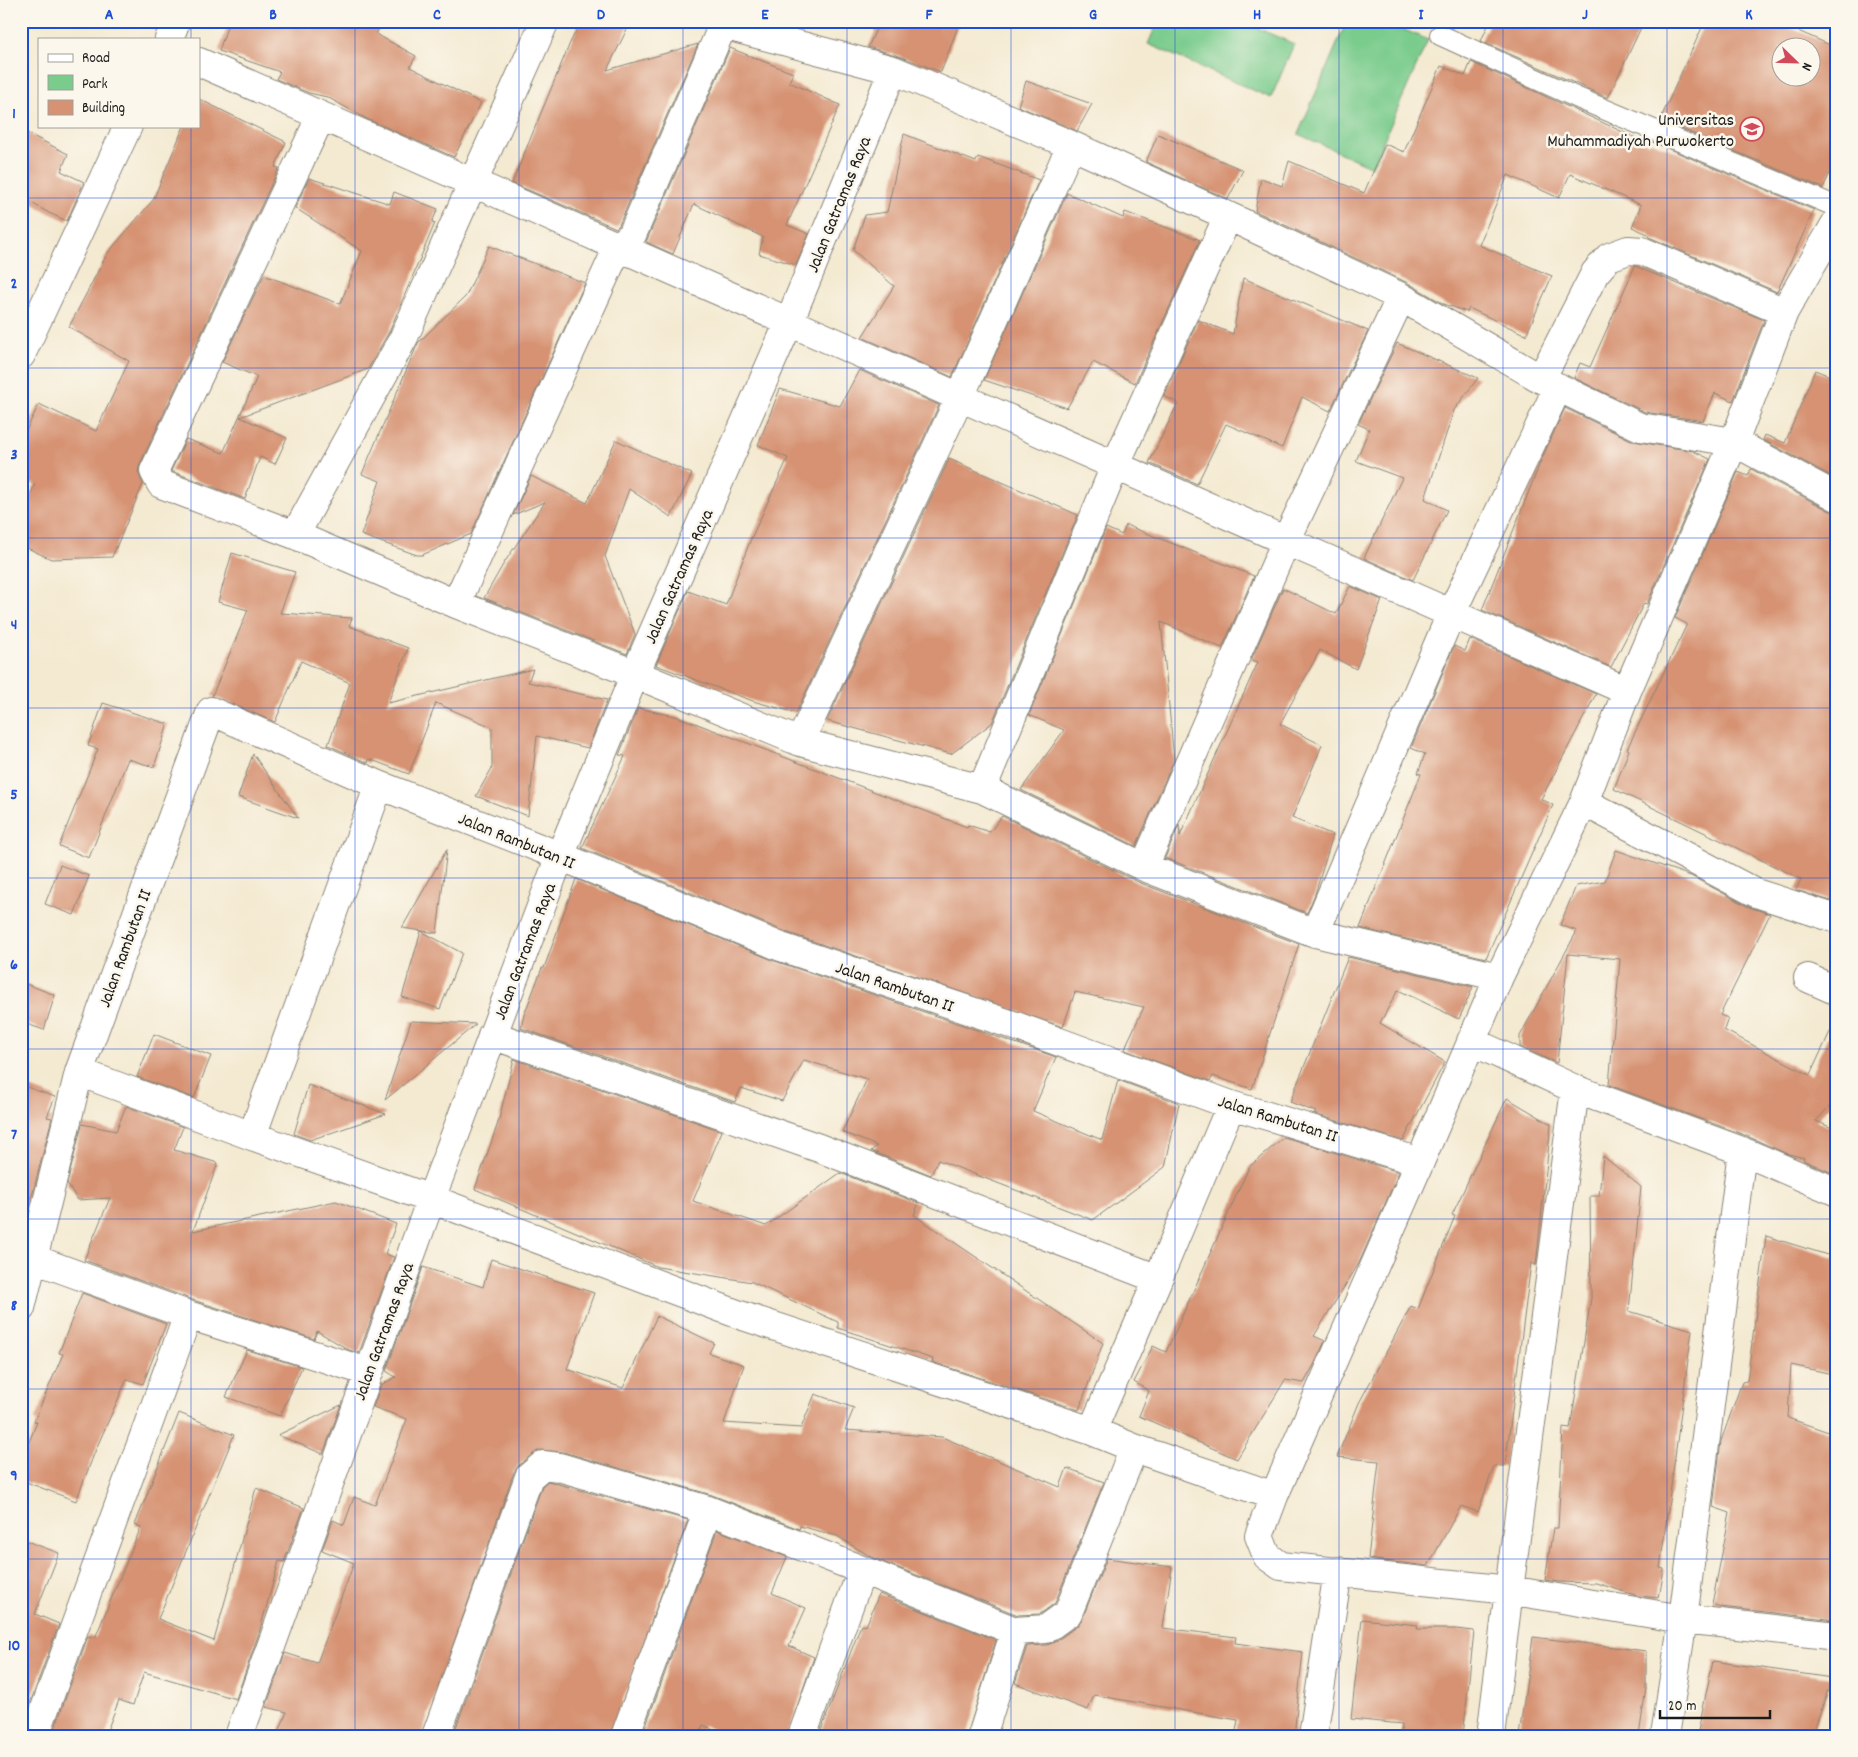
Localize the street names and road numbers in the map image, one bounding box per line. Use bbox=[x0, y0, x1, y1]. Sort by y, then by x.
street label: Jalan Gatramas Raya bbox=[802, 133, 879, 277]
street label: Jalan Gatramas Raya bbox=[639, 505, 721, 648]
street label: Jalan Rambutan II bbox=[454, 808, 579, 877]
street label: Jalan Gatramas Raya bbox=[489, 879, 564, 1024]
street label: Jalan Rambutan II bbox=[93, 886, 159, 1011]
street label: Jalan Rambutan II bbox=[832, 956, 957, 1020]
street label: Jalan Rambutan II bbox=[1214, 1090, 1341, 1151]
street label: Jalan Gatramas Raya bbox=[349, 1259, 422, 1404]

